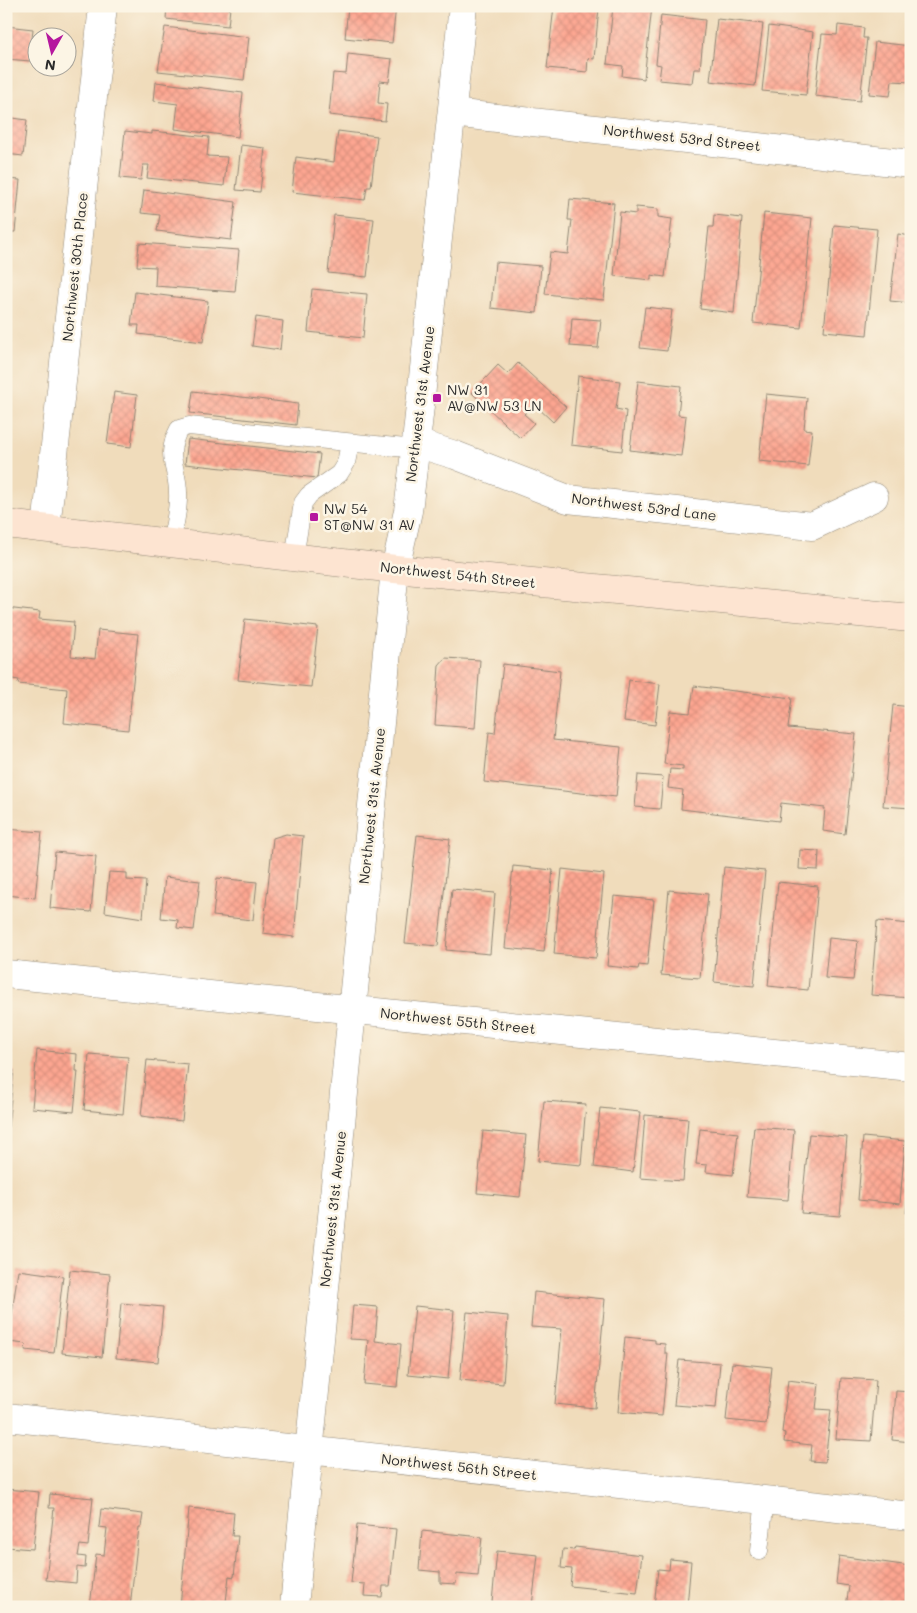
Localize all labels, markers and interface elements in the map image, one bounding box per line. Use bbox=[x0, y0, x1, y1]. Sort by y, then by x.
north arrow bbox=[28, 28, 78, 78]
text: N bbox=[44, 55, 57, 76]
street label: Northwest 53rd Street bbox=[602, 120, 762, 155]
street label: Northwest 30th Place bbox=[57, 191, 92, 342]
street label: Northwest 31st Avenue bbox=[401, 325, 439, 483]
place label: NW 31 AV@NW 53 LN bbox=[447, 380, 542, 415]
marker: NW 31 AV@NW 53 LN bbox=[431, 392, 443, 404]
street label: Northwest 53rd Lane bbox=[570, 488, 718, 525]
place label: NW 54 ST@NW 31 AV bbox=[324, 499, 415, 534]
marker: NW 54 ST@NW 31 AV bbox=[308, 511, 320, 523]
street label: Northwest 54th Street bbox=[379, 557, 537, 592]
street label: Northwest 31st Avenue bbox=[354, 727, 389, 885]
street label: Northwest 55th Street bbox=[379, 1003, 537, 1038]
street label: Northwest 31st Avenue bbox=[315, 1130, 350, 1288]
street label: Northwest 56th Street bbox=[380, 1449, 538, 1484]

